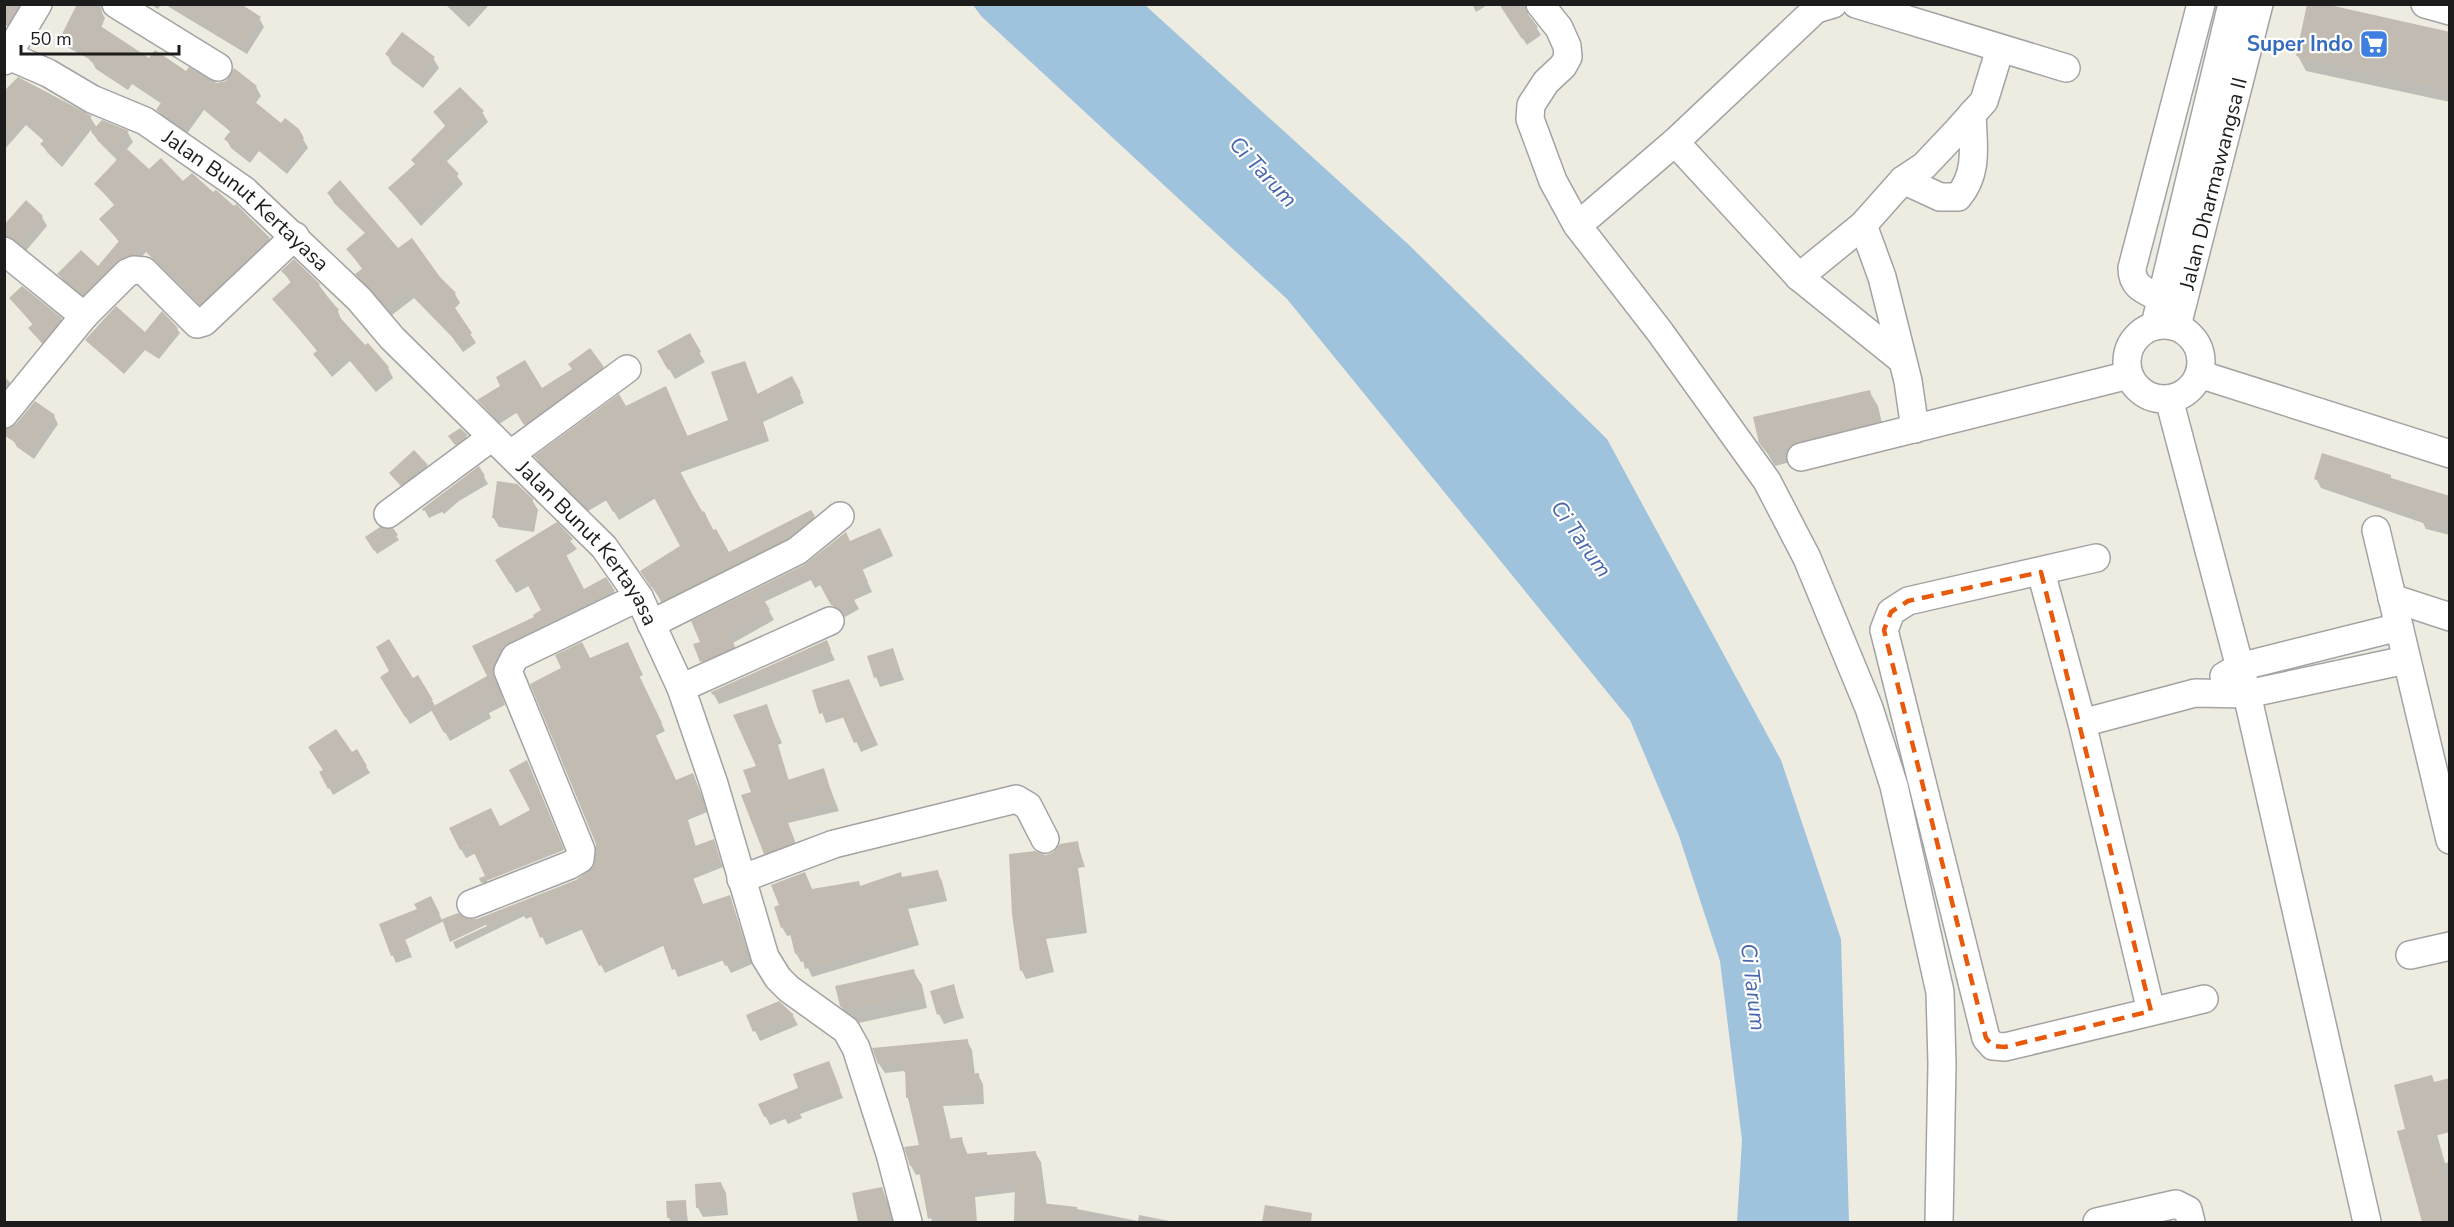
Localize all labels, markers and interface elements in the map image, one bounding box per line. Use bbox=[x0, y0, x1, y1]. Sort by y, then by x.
scale bar bbox=[21, 18, 178, 56]
text: 50 m bbox=[30, 27, 72, 51]
supermarket icon: Super Indo bbox=[2358, 28, 2390, 60]
place label: Super Indo bbox=[2247, 30, 2353, 58]
street label: Jalan Dharmawangsa II bbox=[2173, 74, 2254, 294]
street label: Jalan Bunut Kertayasa bbox=[156, 123, 335, 277]
water label: Ci Tarum bbox=[1222, 130, 1304, 214]
street label: Jalan Bunut Kertayasa bbox=[510, 454, 664, 630]
water label: Ci Tarum bbox=[1544, 494, 1618, 584]
water label: Ci Tarum bbox=[1733, 942, 1773, 1032]

